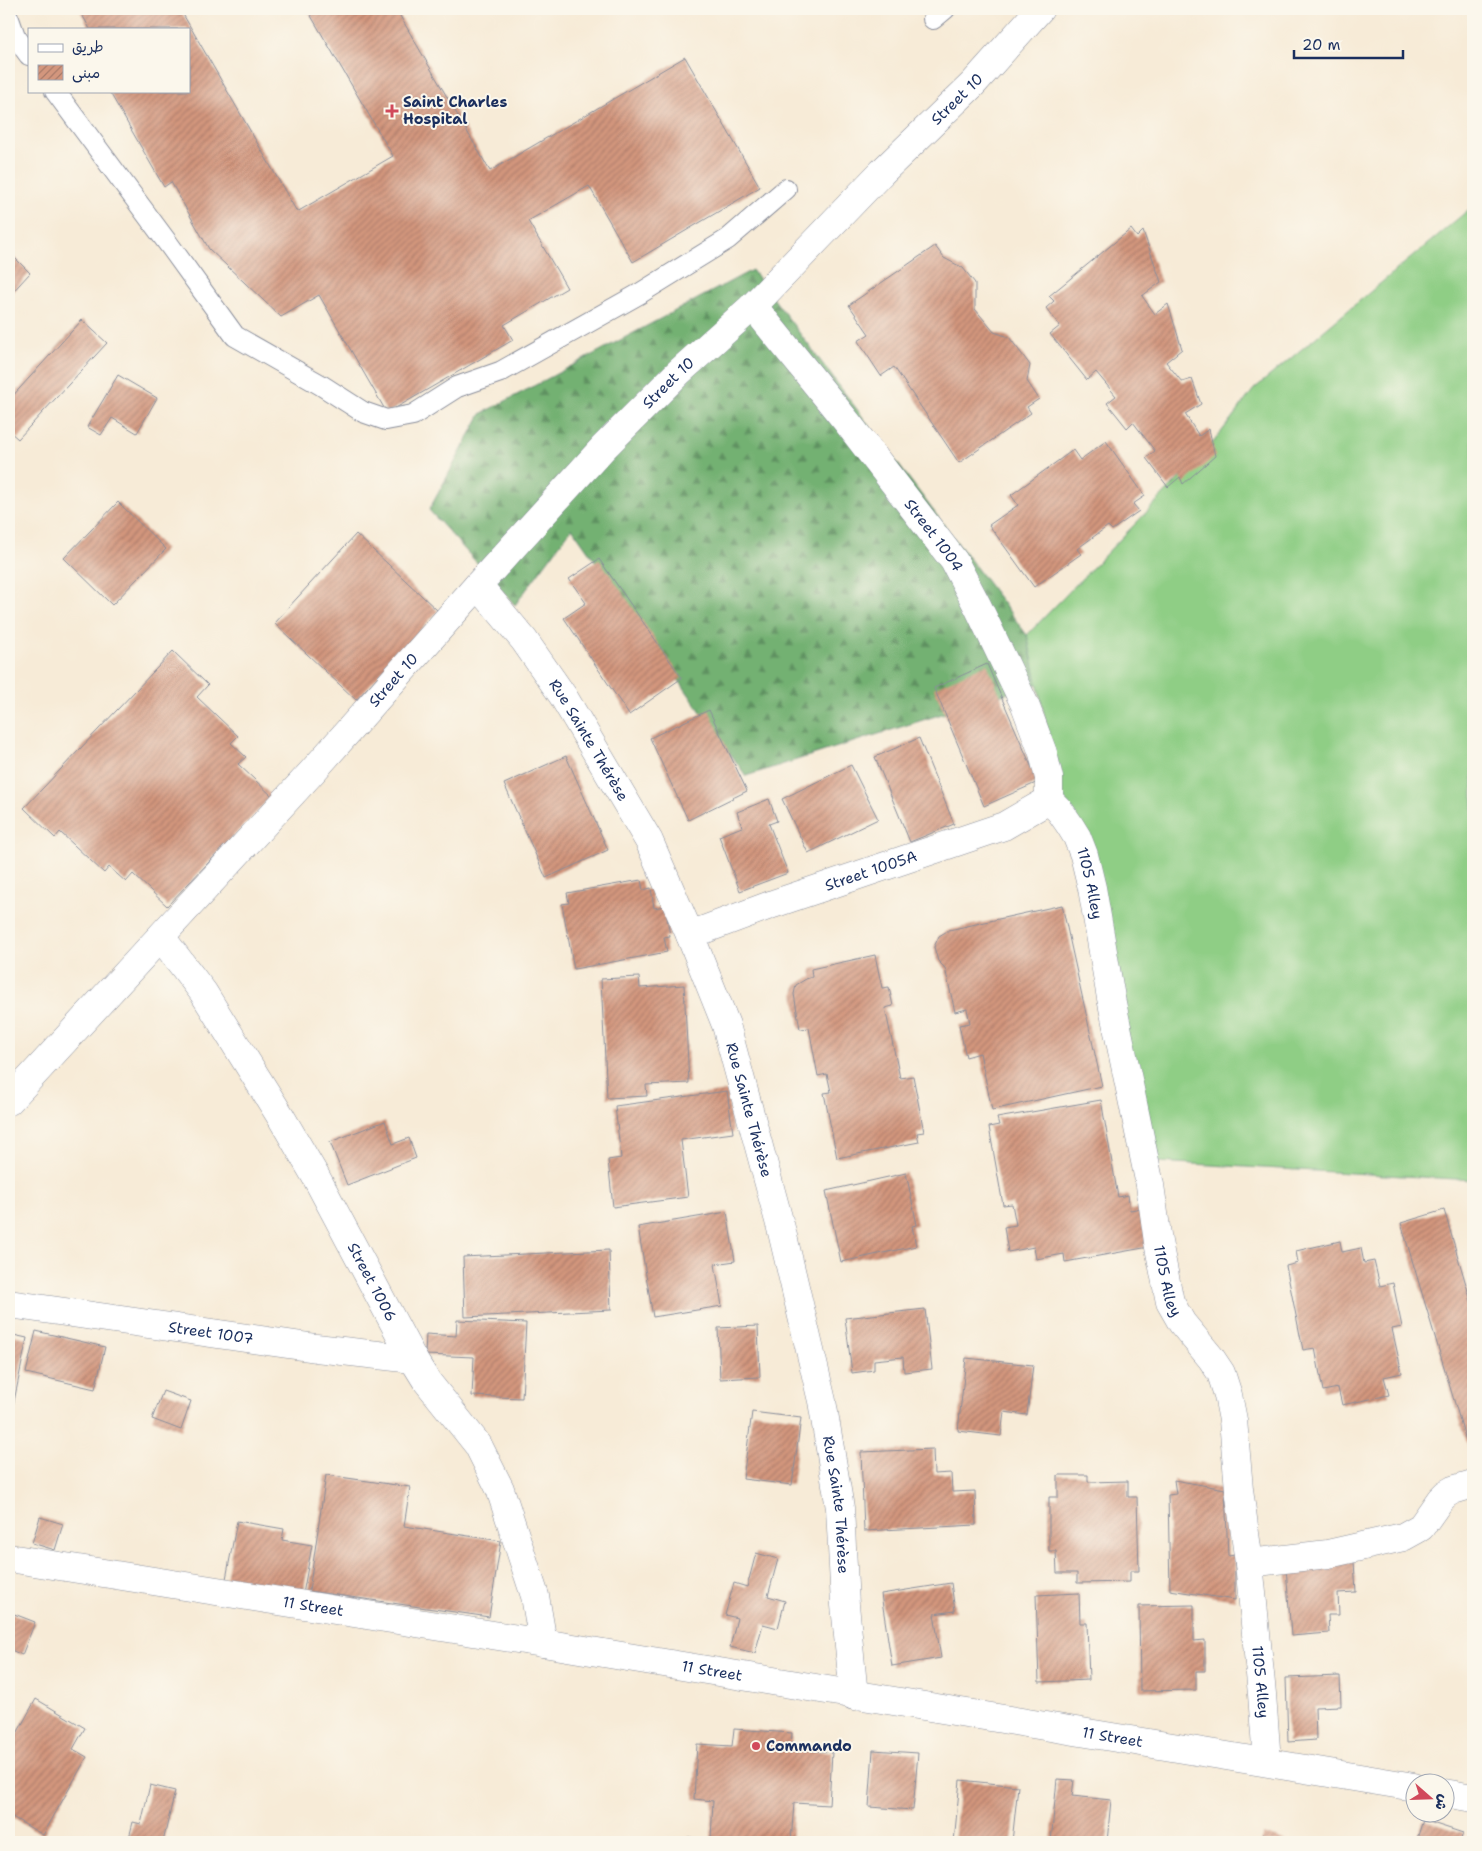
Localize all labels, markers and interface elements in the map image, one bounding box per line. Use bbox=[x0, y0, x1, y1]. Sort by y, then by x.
legend bbox=[28, 28, 190, 92]
scale bar bbox=[1294, 28, 1403, 60]
text: 20 m bbox=[1302, 35, 1341, 55]
text: طريق bbox=[72, 37, 104, 57]
text: مبنى bbox=[72, 63, 100, 83]
street label: Street 10 bbox=[927, 69, 988, 129]
place label: Saint Charles Hospital bbox=[403, 92, 508, 129]
marker: Saint Charles Hospital bbox=[385, 104, 399, 118]
street label: Street 10 bbox=[638, 353, 699, 413]
street label: Street 1004 bbox=[900, 495, 968, 575]
street label: Street 10 bbox=[364, 649, 423, 711]
street label: Rue Sainte Thérèse bbox=[544, 675, 633, 805]
street label: 1105 Alley bbox=[1072, 844, 1107, 921]
street label: Street 1005A bbox=[822, 846, 920, 896]
street label: Rue Sainte Thérèse bbox=[721, 1040, 777, 1180]
street label: Street 1006 bbox=[343, 1239, 401, 1325]
street label: 1105 Alley bbox=[1149, 1243, 1186, 1320]
street label: Street 1007 bbox=[167, 1317, 255, 1349]
street label: Rue Sainte Thérèse bbox=[818, 1434, 853, 1574]
street label: 11 Street bbox=[281, 1592, 345, 1621]
street label: 1105 Alley bbox=[1247, 1645, 1274, 1719]
street label: 11 Street bbox=[680, 1656, 744, 1686]
street label: 11 Street bbox=[1081, 1722, 1144, 1752]
place label: Commando bbox=[766, 1736, 852, 1756]
marker: Commando bbox=[750, 1740, 762, 1752]
north arrow bbox=[1404, 1774, 1454, 1824]
text: ش bbox=[1431, 1792, 1453, 1813]

